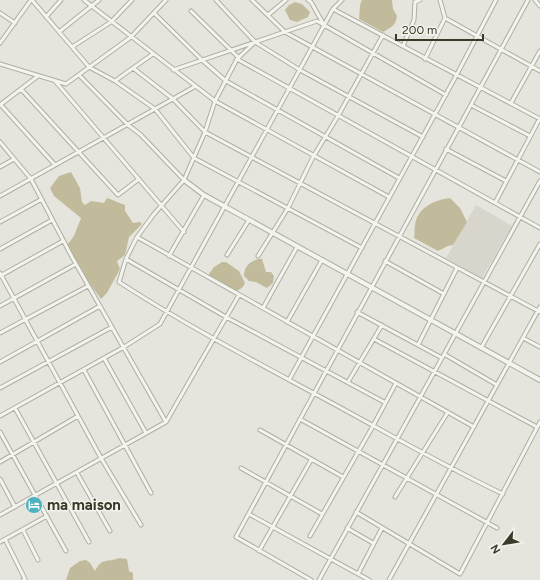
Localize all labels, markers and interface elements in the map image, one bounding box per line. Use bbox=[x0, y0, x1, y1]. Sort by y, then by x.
scale bar bbox=[396, 16, 483, 42]
text: 200 m bbox=[402, 23, 437, 37]
hotel icon: ma maison bbox=[24, 495, 44, 515]
place label: ma maison bbox=[47, 496, 121, 514]
north arrow bbox=[484, 524, 524, 564]
text: N bbox=[488, 542, 504, 556]

